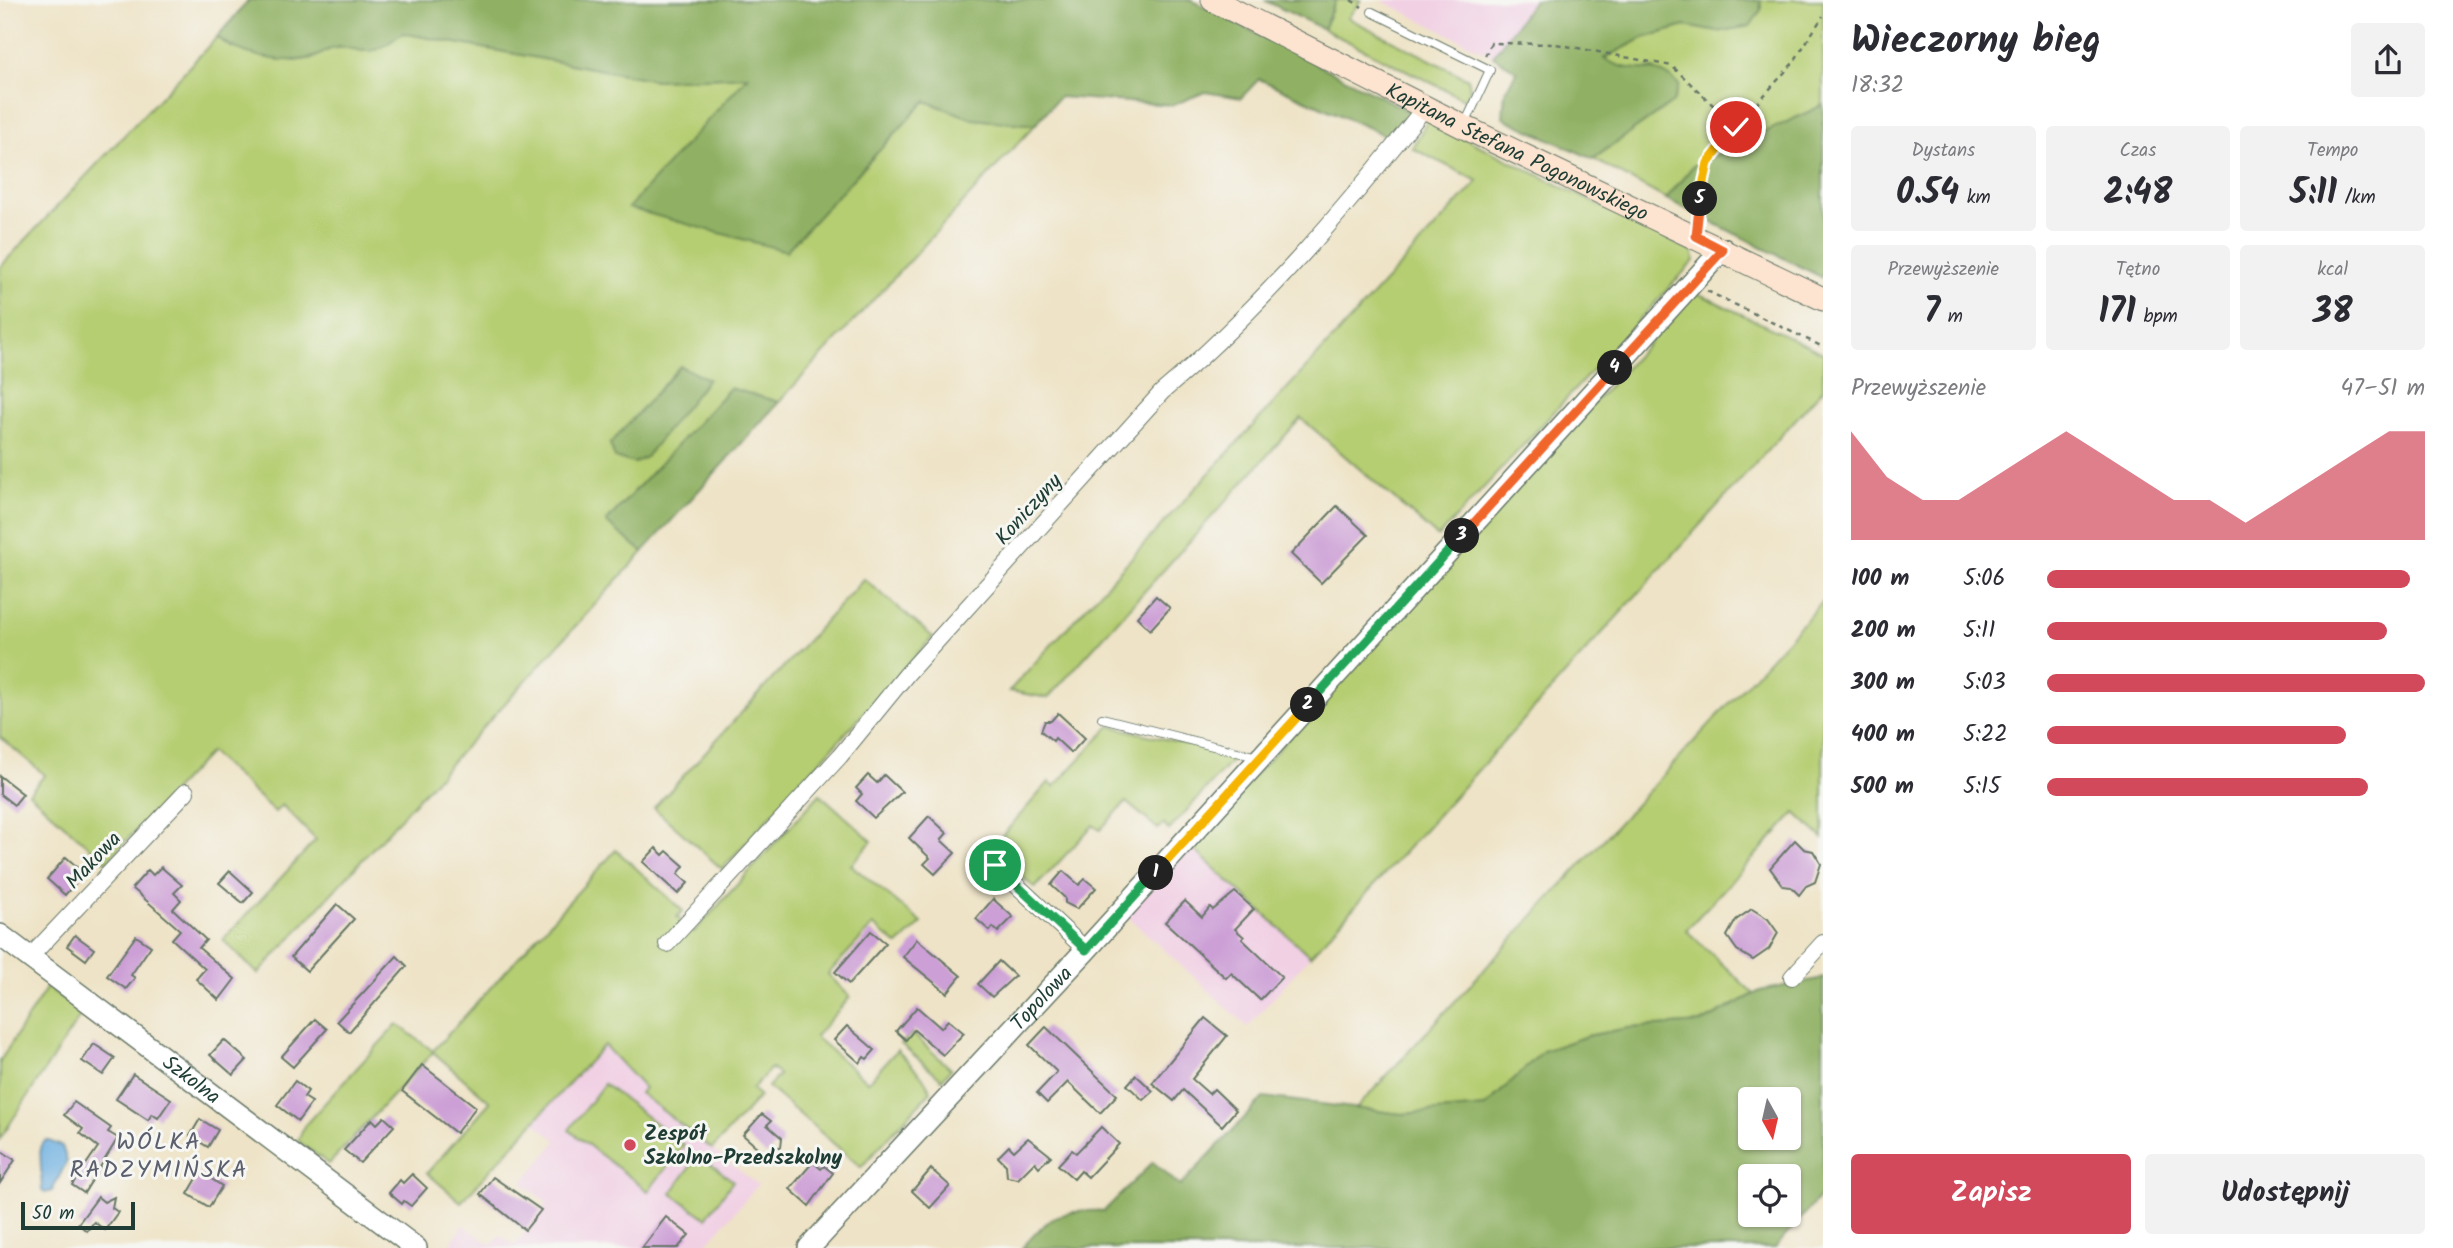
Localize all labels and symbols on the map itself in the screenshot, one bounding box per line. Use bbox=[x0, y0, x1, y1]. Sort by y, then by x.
street label: Kapitana Stefana Pogonowskiego bbox=[1379, 75, 1654, 231]
pin bbox=[1706, 97, 1766, 157]
pin: 5 bbox=[1682, 182, 1718, 216]
pin: 4 bbox=[1598, 350, 1632, 386]
street label: Koniczyny bbox=[988, 466, 1071, 554]
pin: 3 bbox=[1444, 518, 1480, 554]
pin: 2 bbox=[1290, 688, 1326, 722]
street label: Makowa bbox=[58, 824, 130, 898]
pin bbox=[965, 835, 1025, 895]
pin: 1 bbox=[1138, 856, 1174, 890]
street label: Topolowa bbox=[1003, 959, 1081, 1039]
street label: Szkolna bbox=[155, 1047, 227, 1114]
north arrow bbox=[1738, 1087, 1801, 1150]
place label: Zespół Szkolno-Przedszkolny bbox=[644, 1118, 842, 1175]
district label: WÓLKA RADZYMIŃSKA bbox=[70, 1123, 248, 1190]
marker: Zespół Szkolno-Przedszkolny bbox=[622, 1137, 638, 1153]
scale bar bbox=[21, 1199, 135, 1231]

